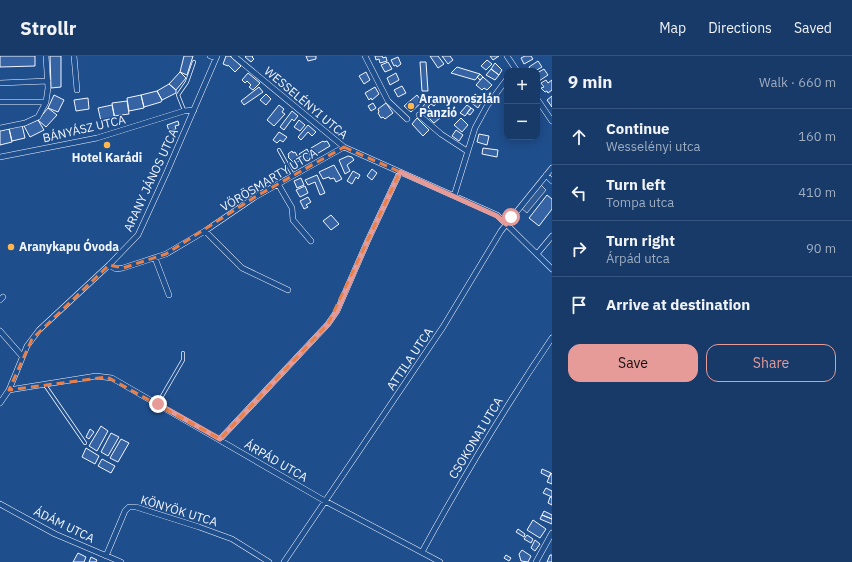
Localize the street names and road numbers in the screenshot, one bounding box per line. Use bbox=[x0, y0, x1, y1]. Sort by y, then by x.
street label: WESSELÉNYI UTCA bbox=[261, 63, 351, 142]
street label: BÁNYÁSZ UTCA bbox=[41, 112, 127, 145]
street label: ARANY JÁNOS UTCA bbox=[120, 126, 181, 234]
street label: VÖRÖSMARTY UTCA bbox=[218, 145, 320, 214]
street label: ATTILA UTCA bbox=[383, 324, 436, 393]
street label: CSOKONAI UTCA bbox=[445, 394, 506, 481]
street label: ÁRPÁD UTCA bbox=[242, 436, 311, 485]
street label: KÖNYÖK UTCA bbox=[139, 492, 220, 529]
street label: ÁDÁM UTCA bbox=[31, 503, 97, 546]

